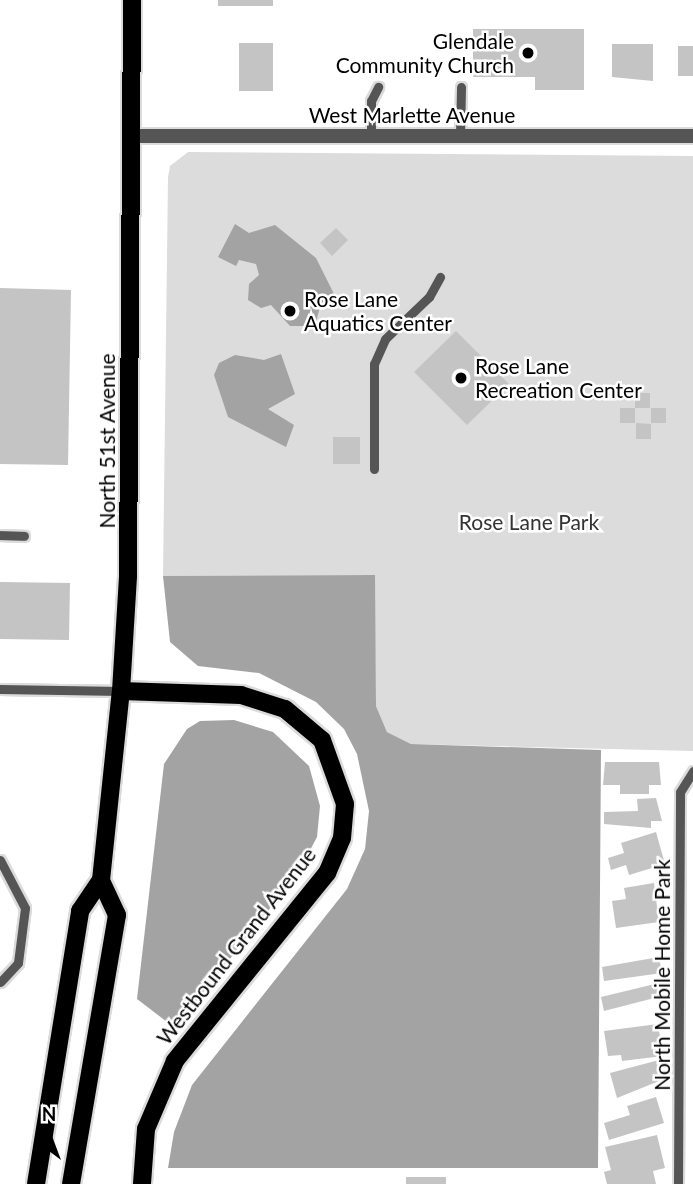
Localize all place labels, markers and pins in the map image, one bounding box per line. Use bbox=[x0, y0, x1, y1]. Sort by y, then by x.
place label: Glendale Community Church bbox=[335, 28, 514, 78]
marker: Glendale Community Church bbox=[520, 45, 536, 61]
place label: Rose Lane Aquatics Center bbox=[304, 286, 452, 336]
marker: Rose Lane Aquatics Center bbox=[282, 303, 298, 319]
place label: Rose Lane Recreation Center bbox=[475, 353, 642, 403]
marker: Rose Lane Recreation Center bbox=[453, 370, 469, 386]

